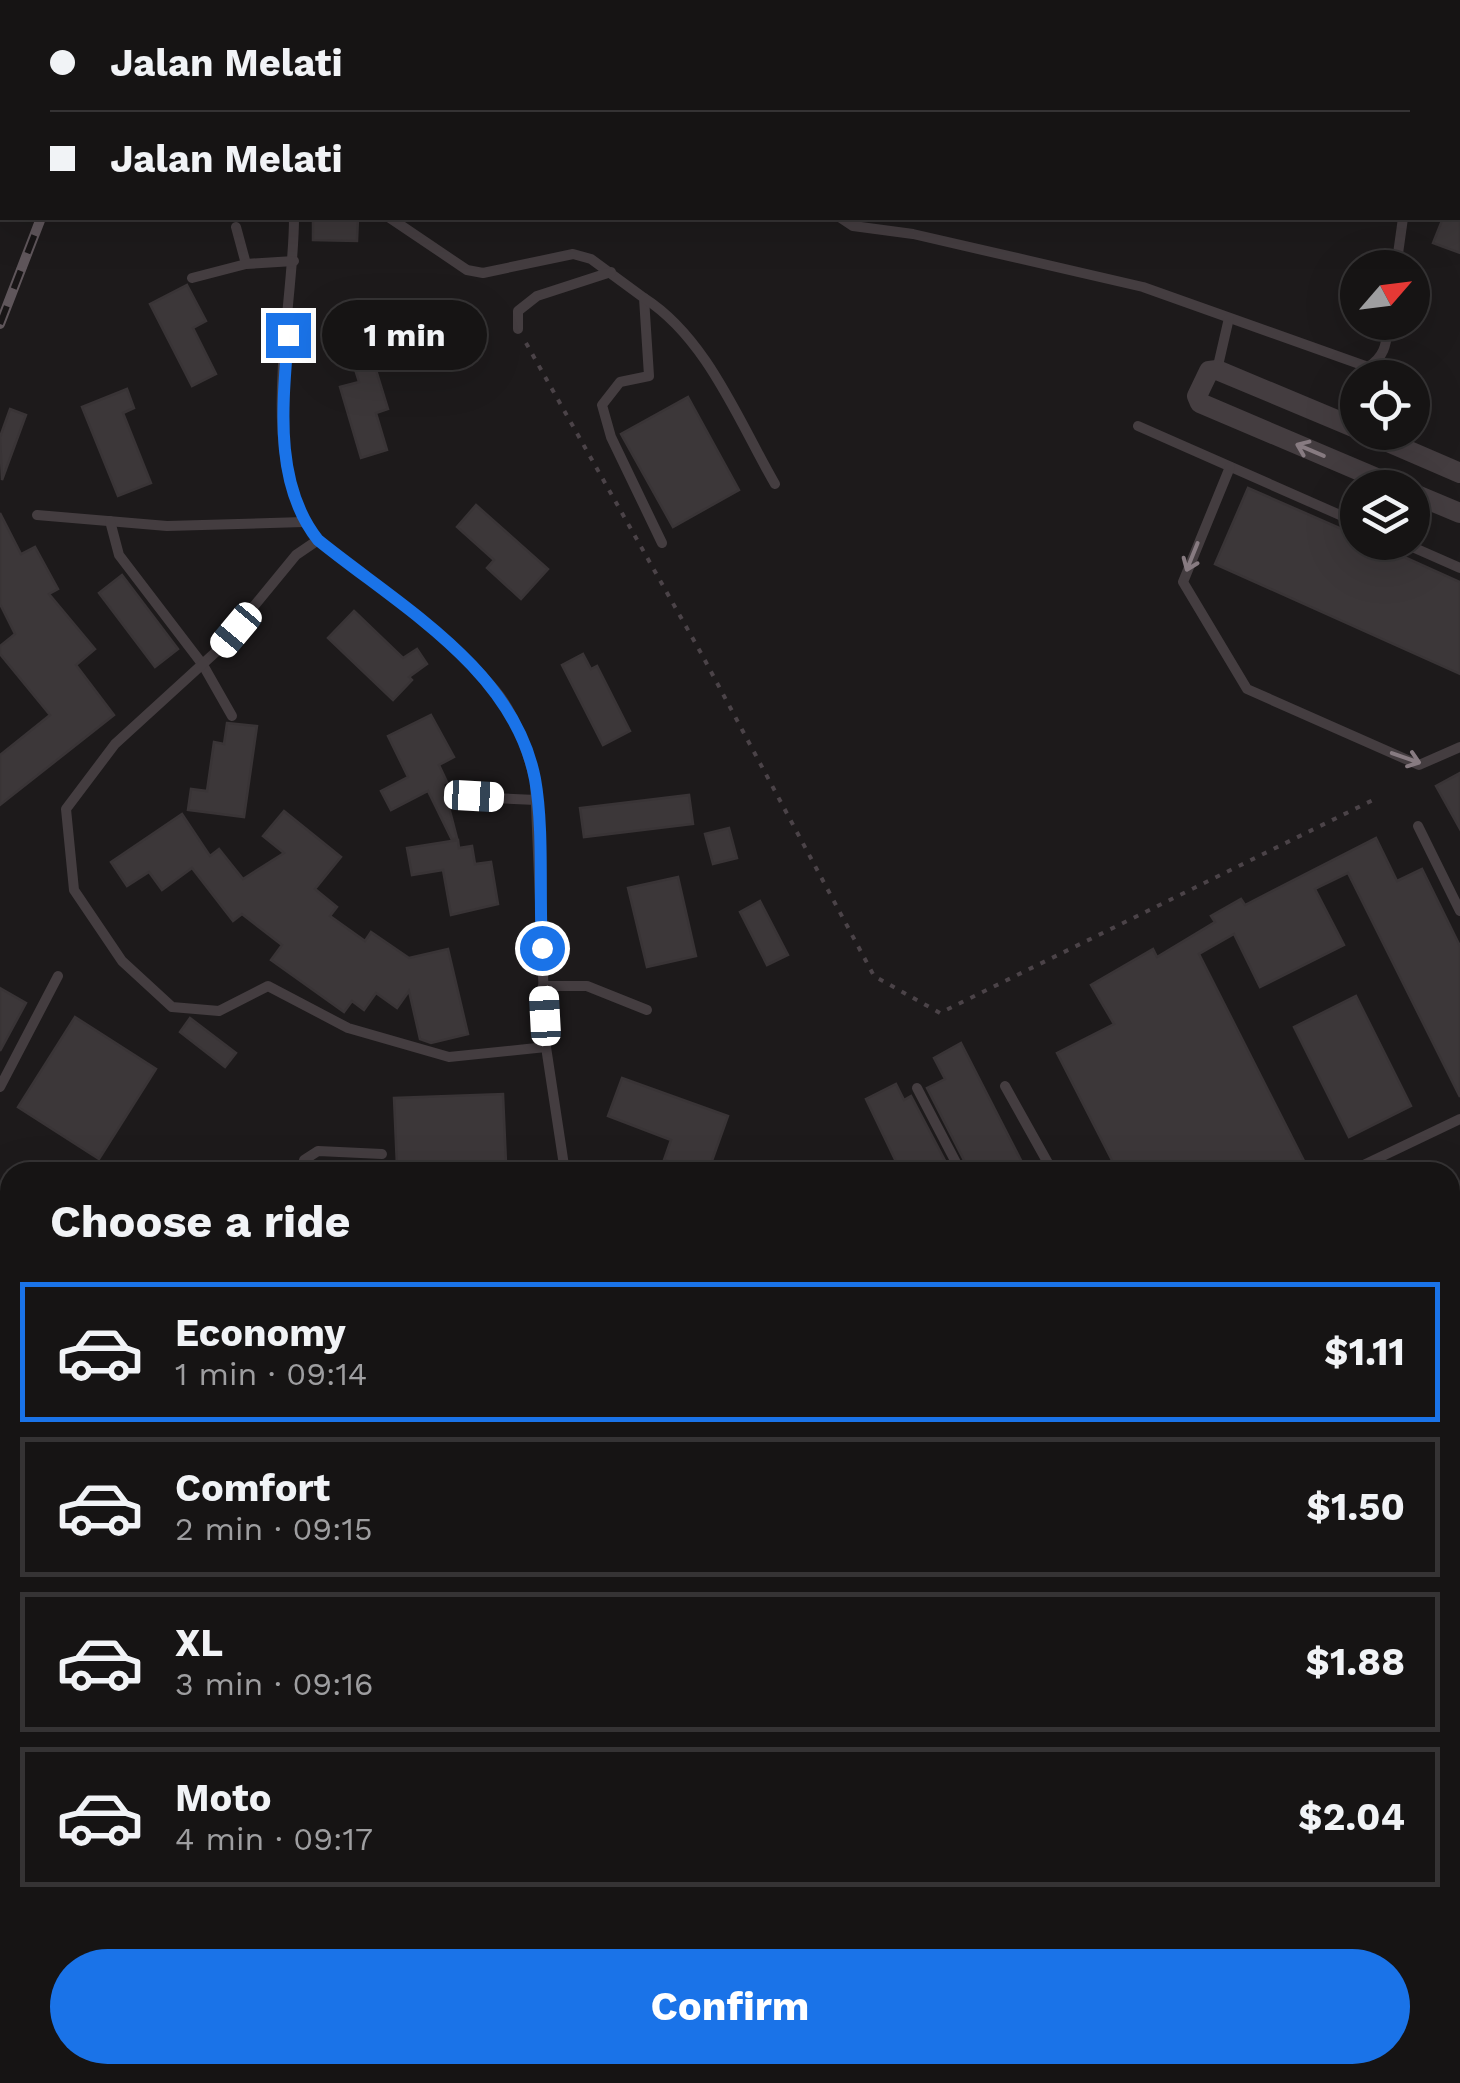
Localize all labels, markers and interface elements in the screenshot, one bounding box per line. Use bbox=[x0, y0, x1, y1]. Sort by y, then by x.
text: Jalan Melati bbox=[110, 41, 342, 85]
text: Jalan Melati bbox=[110, 137, 342, 181]
north arrow bbox=[1340, 250, 1430, 340]
map controls bbox=[1340, 250, 1430, 560]
callout: 1 min bbox=[323, 300, 488, 370]
route end bbox=[266, 313, 311, 358]
text: 1 min bbox=[363, 316, 446, 354]
button: locate bbox=[1340, 360, 1430, 450]
one-way arrow bbox=[1295, 439, 1326, 457]
button: layers bbox=[1340, 470, 1430, 560]
one-way arrow bbox=[1182, 542, 1200, 572]
car bbox=[205, 597, 267, 663]
one-way arrow bbox=[1390, 751, 1421, 769]
car bbox=[443, 779, 505, 813]
route start bbox=[520, 926, 565, 971]
car bbox=[528, 985, 562, 1047]
text: Choose a ride bbox=[50, 1195, 350, 1248]
icon: car bbox=[55, 1307, 145, 1397]
text: Economy bbox=[175, 1311, 346, 1355]
text: $1.11 bbox=[1324, 1330, 1405, 1374]
text: 1 min · 09:14 bbox=[175, 1355, 367, 1393]
icon: car bbox=[55, 1462, 145, 1552]
text: Comfort bbox=[175, 1466, 330, 1510]
text: $1.50 bbox=[1307, 1485, 1405, 1529]
text: 2 min · 09:15 bbox=[175, 1510, 373, 1548]
icon: car bbox=[55, 1617, 145, 1707]
text: XL bbox=[175, 1621, 223, 1665]
text: $1.88 bbox=[1306, 1640, 1405, 1684]
text: 3 min · 09:16 bbox=[175, 1665, 374, 1703]
icon: car bbox=[55, 1772, 145, 1862]
text: Moto bbox=[175, 1776, 271, 1820]
text: $2.04 bbox=[1298, 1795, 1405, 1839]
text: 4 min · 09:17 bbox=[175, 1820, 373, 1858]
button: Confirm bbox=[50, 1949, 1410, 2064]

